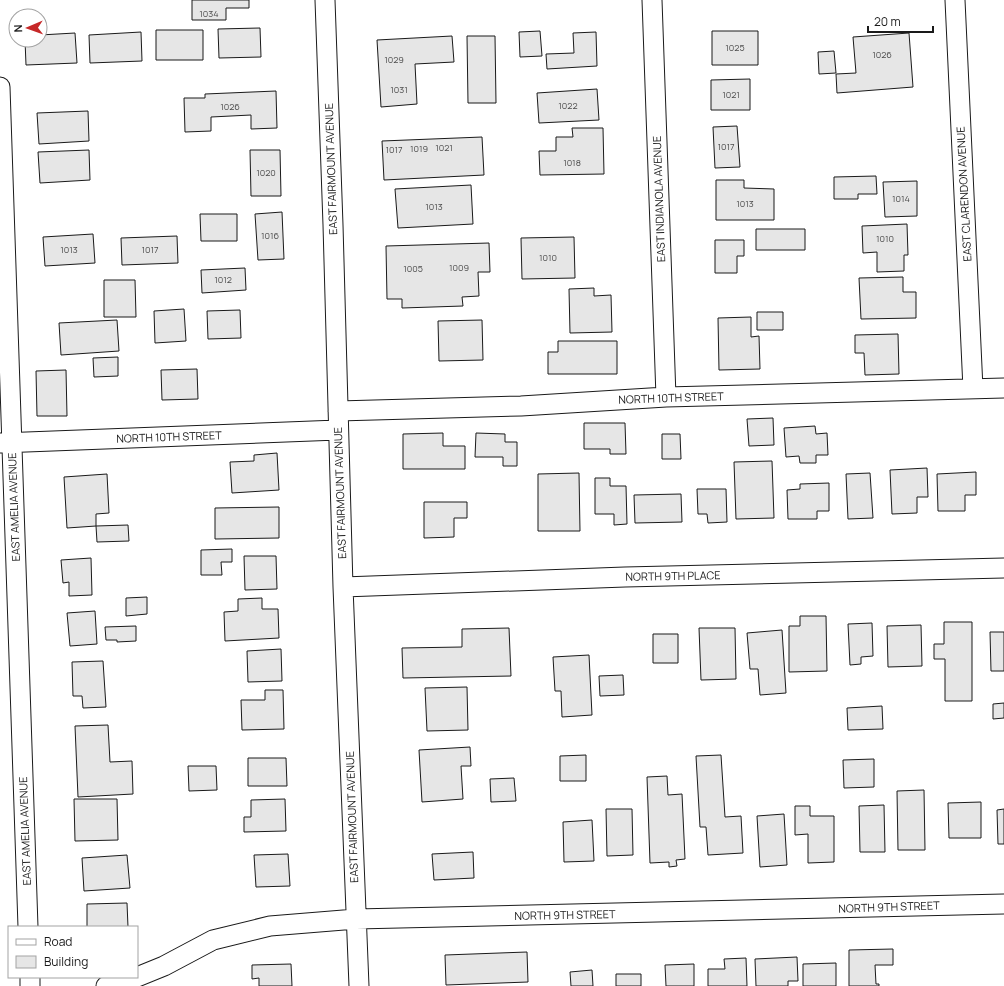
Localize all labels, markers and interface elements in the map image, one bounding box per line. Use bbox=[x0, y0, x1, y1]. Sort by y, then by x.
house number: 1034 bbox=[199, 7, 219, 20]
north arrow bbox=[8, 8, 48, 48]
scale bar bbox=[868, 8, 933, 34]
text: 20 m bbox=[874, 13, 901, 30]
text: N bbox=[10, 24, 25, 33]
house number: 1025 bbox=[725, 41, 745, 54]
house number: 1026 bbox=[872, 48, 892, 61]
house number: 1029 bbox=[384, 53, 404, 66]
house number: 1031 bbox=[390, 83, 408, 96]
house number: 1021 bbox=[722, 88, 740, 101]
house number: 1022 bbox=[558, 99, 578, 112]
house number: 1026 bbox=[220, 100, 240, 113]
street label: EAST FAIRMOUNT AVENUE bbox=[321, 103, 340, 235]
street label: EAST CLARENDON AVENUE bbox=[952, 126, 975, 262]
street label: EAST INDIANOLA AVENUE bbox=[649, 136, 668, 262]
house number: 1017 bbox=[717, 140, 735, 153]
house number: 1021 bbox=[435, 141, 453, 154]
house number: 1019 bbox=[410, 142, 428, 155]
house number: 1017 bbox=[385, 143, 403, 156]
house number: 1018 bbox=[563, 156, 581, 169]
house number: 1020 bbox=[256, 166, 276, 179]
house number: 1014 bbox=[892, 192, 910, 205]
house number: 1013 bbox=[736, 197, 754, 210]
house number: 1013 bbox=[425, 200, 443, 213]
house number: 1016 bbox=[261, 229, 279, 242]
house number: 1010 bbox=[876, 232, 894, 245]
house number: 1013 bbox=[60, 243, 78, 256]
house number: 1017 bbox=[141, 243, 159, 256]
house number: 1010 bbox=[539, 251, 557, 264]
house number: 1009 bbox=[449, 261, 469, 274]
house number: 1005 bbox=[403, 262, 423, 275]
house number: 1012 bbox=[214, 273, 232, 286]
street label: NORTH 10TH STREET bbox=[618, 388, 724, 407]
street label: NORTH 10TH STREET bbox=[116, 427, 222, 446]
street label: EAST FAIRMOUNT AVENUE bbox=[330, 427, 349, 559]
street label: EAST AMELIA AVENUE bbox=[4, 452, 23, 562]
street label: NORTH 9TH PLACE bbox=[625, 567, 721, 584]
street label: EAST FAIRMOUNT AVENUE bbox=[342, 751, 361, 883]
street label: EAST AMELIA AVENUE bbox=[15, 776, 34, 886]
street label: NORTH 9TH STREET bbox=[838, 897, 940, 916]
street label: NORTH 9TH STREET bbox=[514, 906, 616, 923]
legend bbox=[8, 926, 138, 978]
text: Road bbox=[44, 933, 72, 950]
text: Building bbox=[44, 953, 88, 970]

